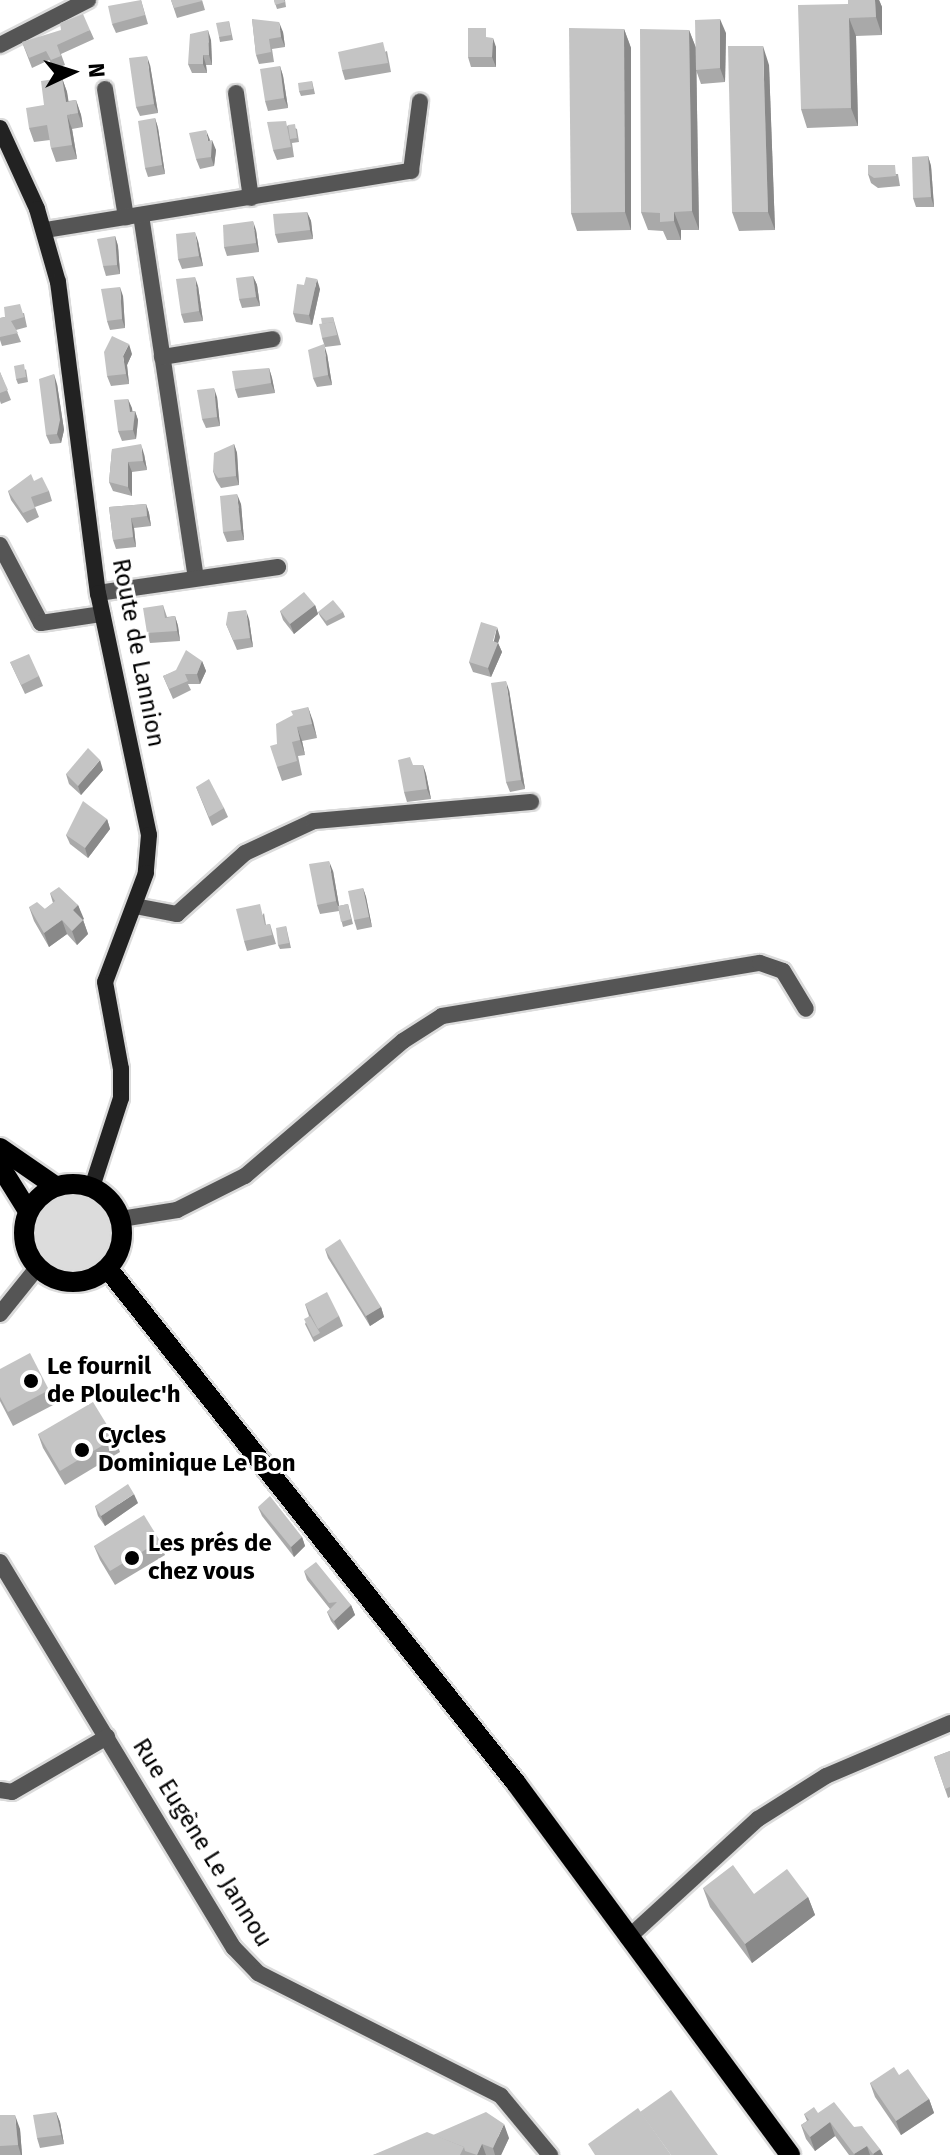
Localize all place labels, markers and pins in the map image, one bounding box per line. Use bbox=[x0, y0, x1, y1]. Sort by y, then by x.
place label: Le fournil de Ploulec'h bbox=[47, 1353, 181, 1409]
marker: Le fournil de Ploulec'h bbox=[22, 1372, 40, 1390]
place label: Cycles Dominique Le Bon bbox=[98, 1422, 296, 1478]
marker: Cycles Dominique Le Bon bbox=[73, 1441, 91, 1459]
place label: Les prés de chez vous bbox=[148, 1530, 272, 1586]
marker: Les prés de chez vous bbox=[123, 1549, 141, 1567]

